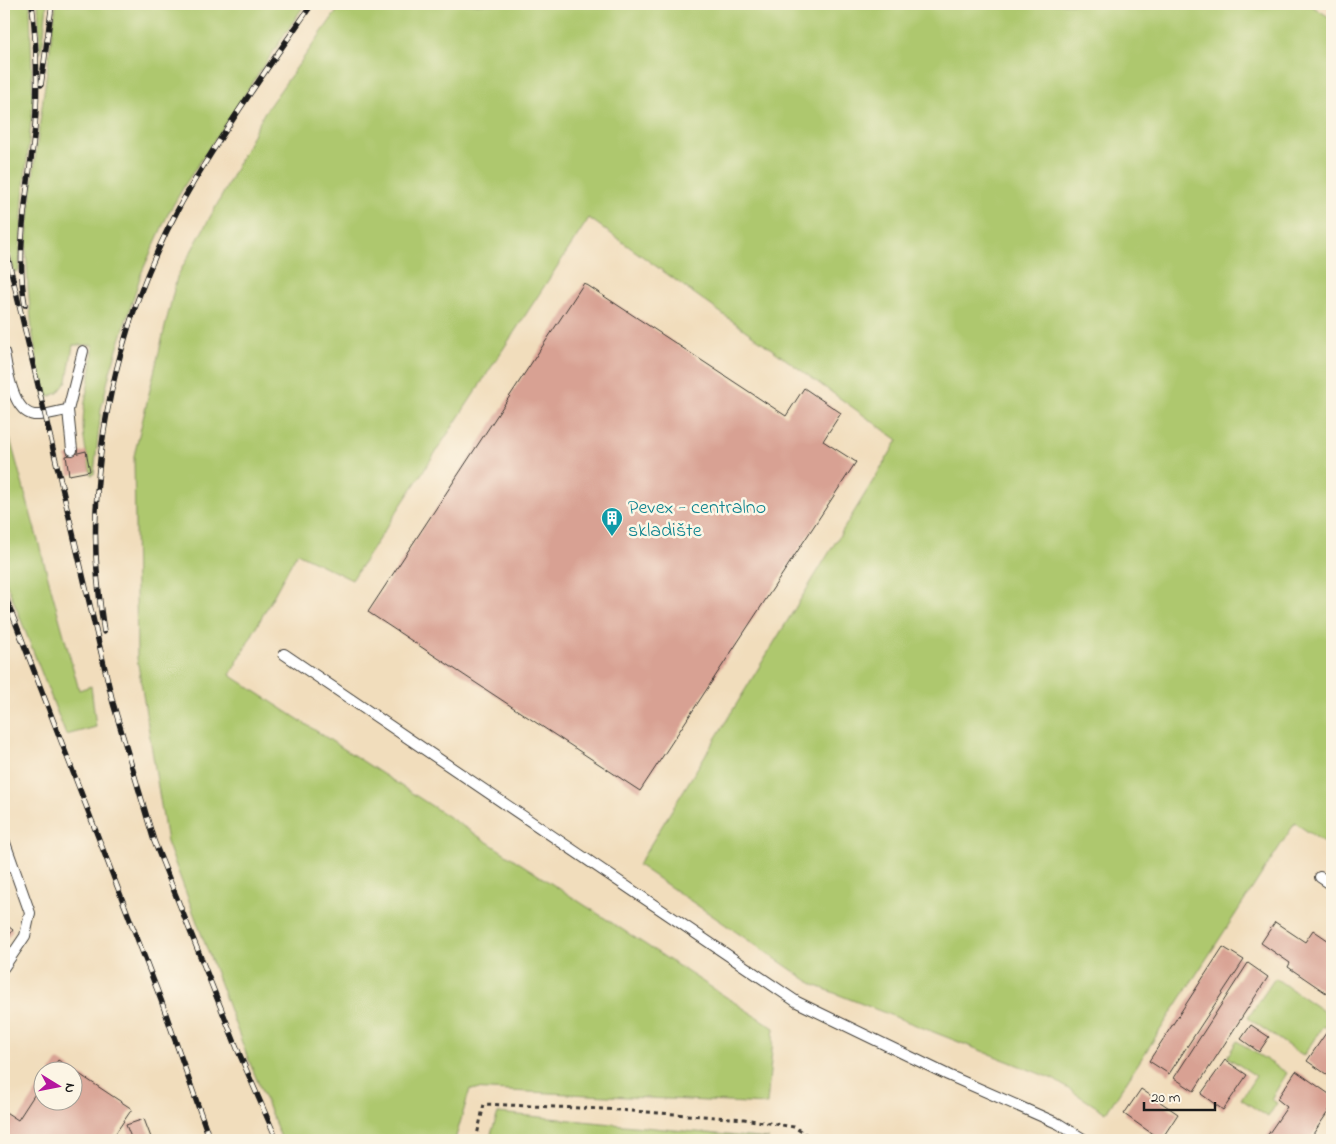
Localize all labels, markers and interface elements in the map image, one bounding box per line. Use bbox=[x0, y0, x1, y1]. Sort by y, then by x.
place label: Pevex - centralno skladište bbox=[628, 494, 766, 546]
building icon: Pevex - centralno skladište bbox=[600, 506, 624, 537]
north arrow bbox=[32, 1062, 82, 1112]
scale bar bbox=[1144, 1079, 1215, 1111]
text: N bbox=[58, 1082, 80, 1094]
text: 20 m bbox=[1151, 1087, 1181, 1109]

